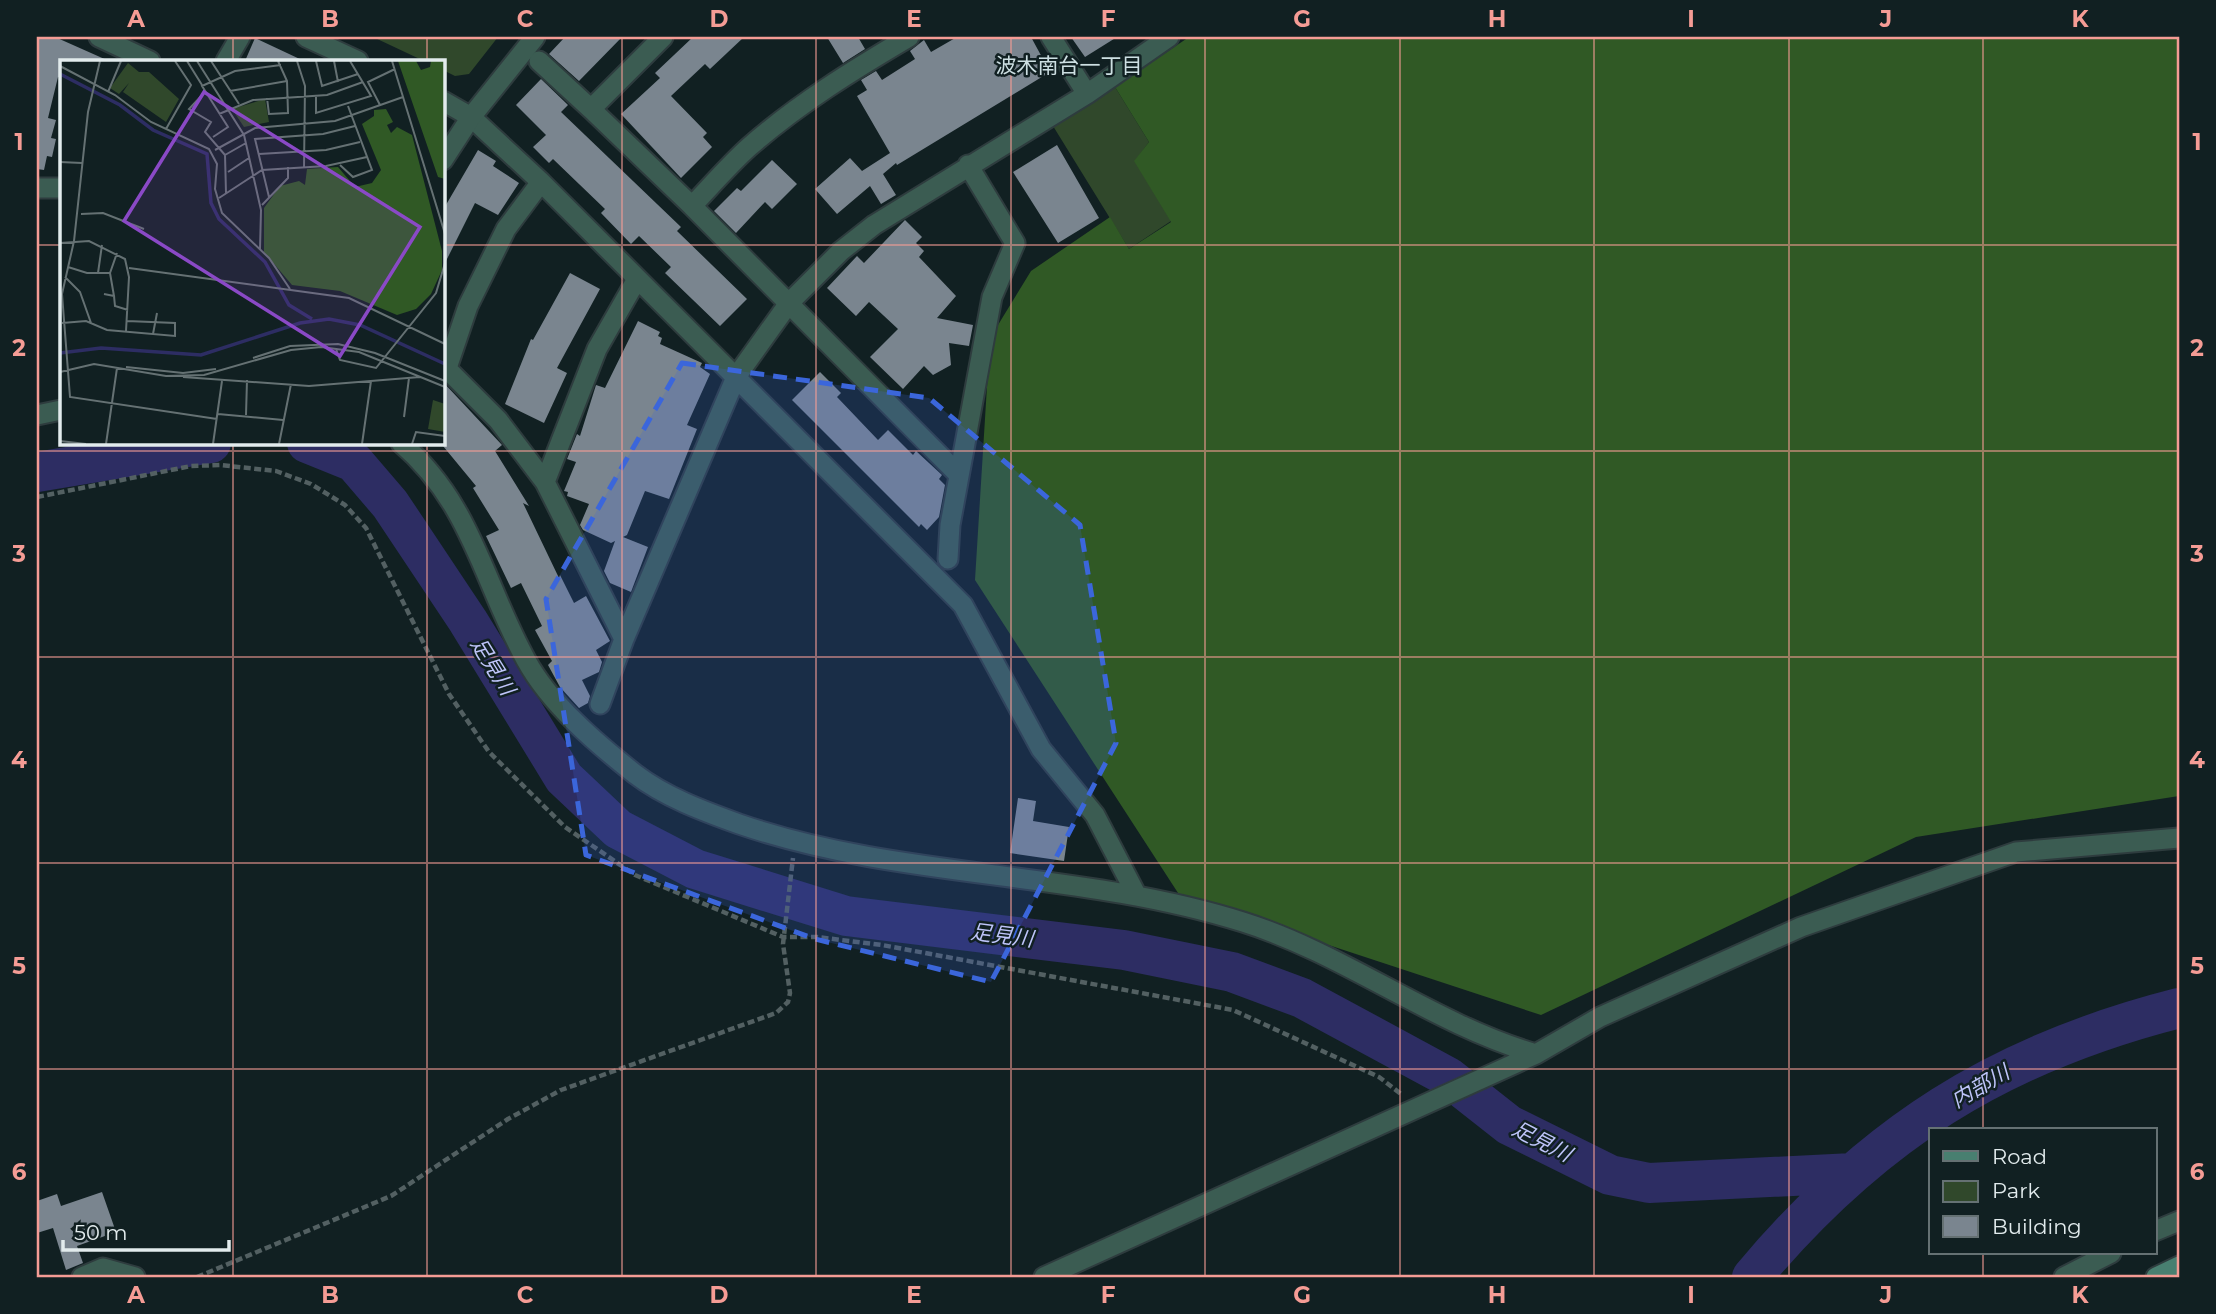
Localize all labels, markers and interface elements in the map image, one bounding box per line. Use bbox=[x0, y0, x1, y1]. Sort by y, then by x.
text: A bbox=[126, 5, 145, 33]
text: B bbox=[321, 5, 339, 33]
text: C bbox=[517, 5, 534, 33]
text: D bbox=[710, 5, 729, 33]
text: E bbox=[906, 5, 922, 33]
text: F bbox=[1101, 5, 1116, 33]
text: G bbox=[1293, 5, 1311, 33]
text: H bbox=[1488, 5, 1506, 33]
text: I bbox=[1687, 5, 1695, 33]
text: J bbox=[1879, 5, 1892, 33]
text: K bbox=[2071, 5, 2089, 33]
district label: 波木南台一丁目 bbox=[996, 53, 1143, 78]
inset map bbox=[60, 60, 444, 444]
text: 1 bbox=[14, 128, 24, 156]
text: 1 bbox=[2192, 128, 2202, 156]
text: 2 bbox=[12, 334, 26, 362]
text: 2 bbox=[2190, 334, 2204, 362]
text: 3 bbox=[11, 540, 26, 568]
text: 3 bbox=[2189, 540, 2204, 568]
water label: 足見川 bbox=[466, 633, 521, 701]
text: 4 bbox=[11, 746, 27, 774]
text: 4 bbox=[2189, 746, 2205, 774]
water label: 足見川 bbox=[969, 919, 1037, 951]
text: 5 bbox=[12, 952, 26, 980]
text: 5 bbox=[2190, 952, 2204, 980]
water label: 内部川 bbox=[1946, 1058, 2015, 1113]
water label: 足見川 bbox=[1508, 1116, 1578, 1167]
legend bbox=[1929, 1128, 2156, 1254]
text: Road bbox=[1992, 1144, 2047, 1169]
text: 6 bbox=[12, 1158, 27, 1186]
text: 6 bbox=[2190, 1158, 2205, 1186]
text: Park bbox=[1992, 1178, 2040, 1203]
scale bar bbox=[63, 1209, 229, 1253]
text: Building bbox=[1992, 1214, 2082, 1239]
text: 50 m bbox=[74, 1220, 128, 1245]
text: A bbox=[126, 1281, 145, 1309]
text: B bbox=[321, 1281, 339, 1309]
text: C bbox=[517, 1281, 534, 1309]
text: D bbox=[710, 1281, 729, 1309]
text: E bbox=[906, 1281, 922, 1309]
text: F bbox=[1101, 1281, 1116, 1309]
text: G bbox=[1293, 1281, 1311, 1309]
text: H bbox=[1488, 1281, 1506, 1309]
text: I bbox=[1687, 1281, 1695, 1309]
text: J bbox=[1879, 1281, 1892, 1309]
text: K bbox=[2071, 1281, 2089, 1309]

